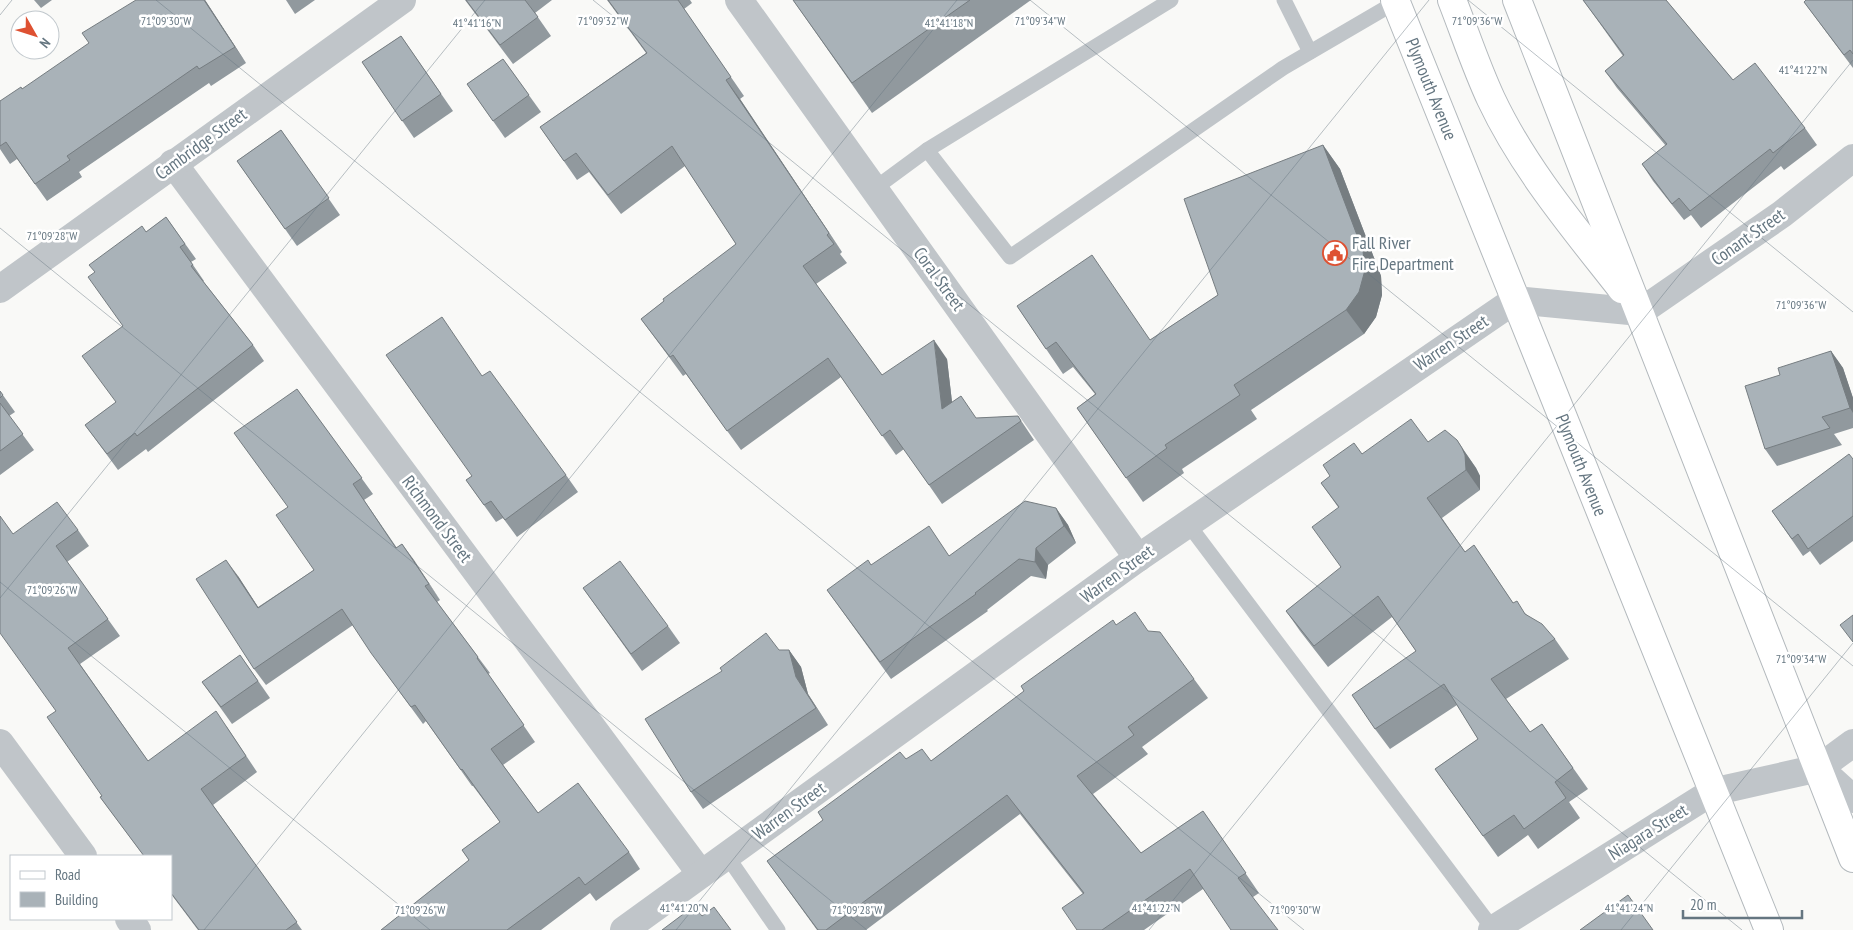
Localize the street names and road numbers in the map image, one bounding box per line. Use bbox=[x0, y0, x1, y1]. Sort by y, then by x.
street label: Plymouth Avenue bbox=[1401, 34, 1462, 143]
street label: Cambridge Street bbox=[150, 103, 251, 185]
street label: Conant Street bbox=[1706, 203, 1789, 270]
street label: Coral Street bbox=[909, 242, 970, 315]
street label: Warren Street bbox=[1409, 309, 1492, 376]
street label: Plymouth Avenue bbox=[1551, 410, 1612, 519]
street label: Richmond Street bbox=[397, 471, 478, 567]
street label: Warren Street bbox=[1076, 539, 1158, 608]
street label: Warren Street bbox=[748, 776, 830, 845]
street label: Niagara Street bbox=[1604, 798, 1692, 865]

